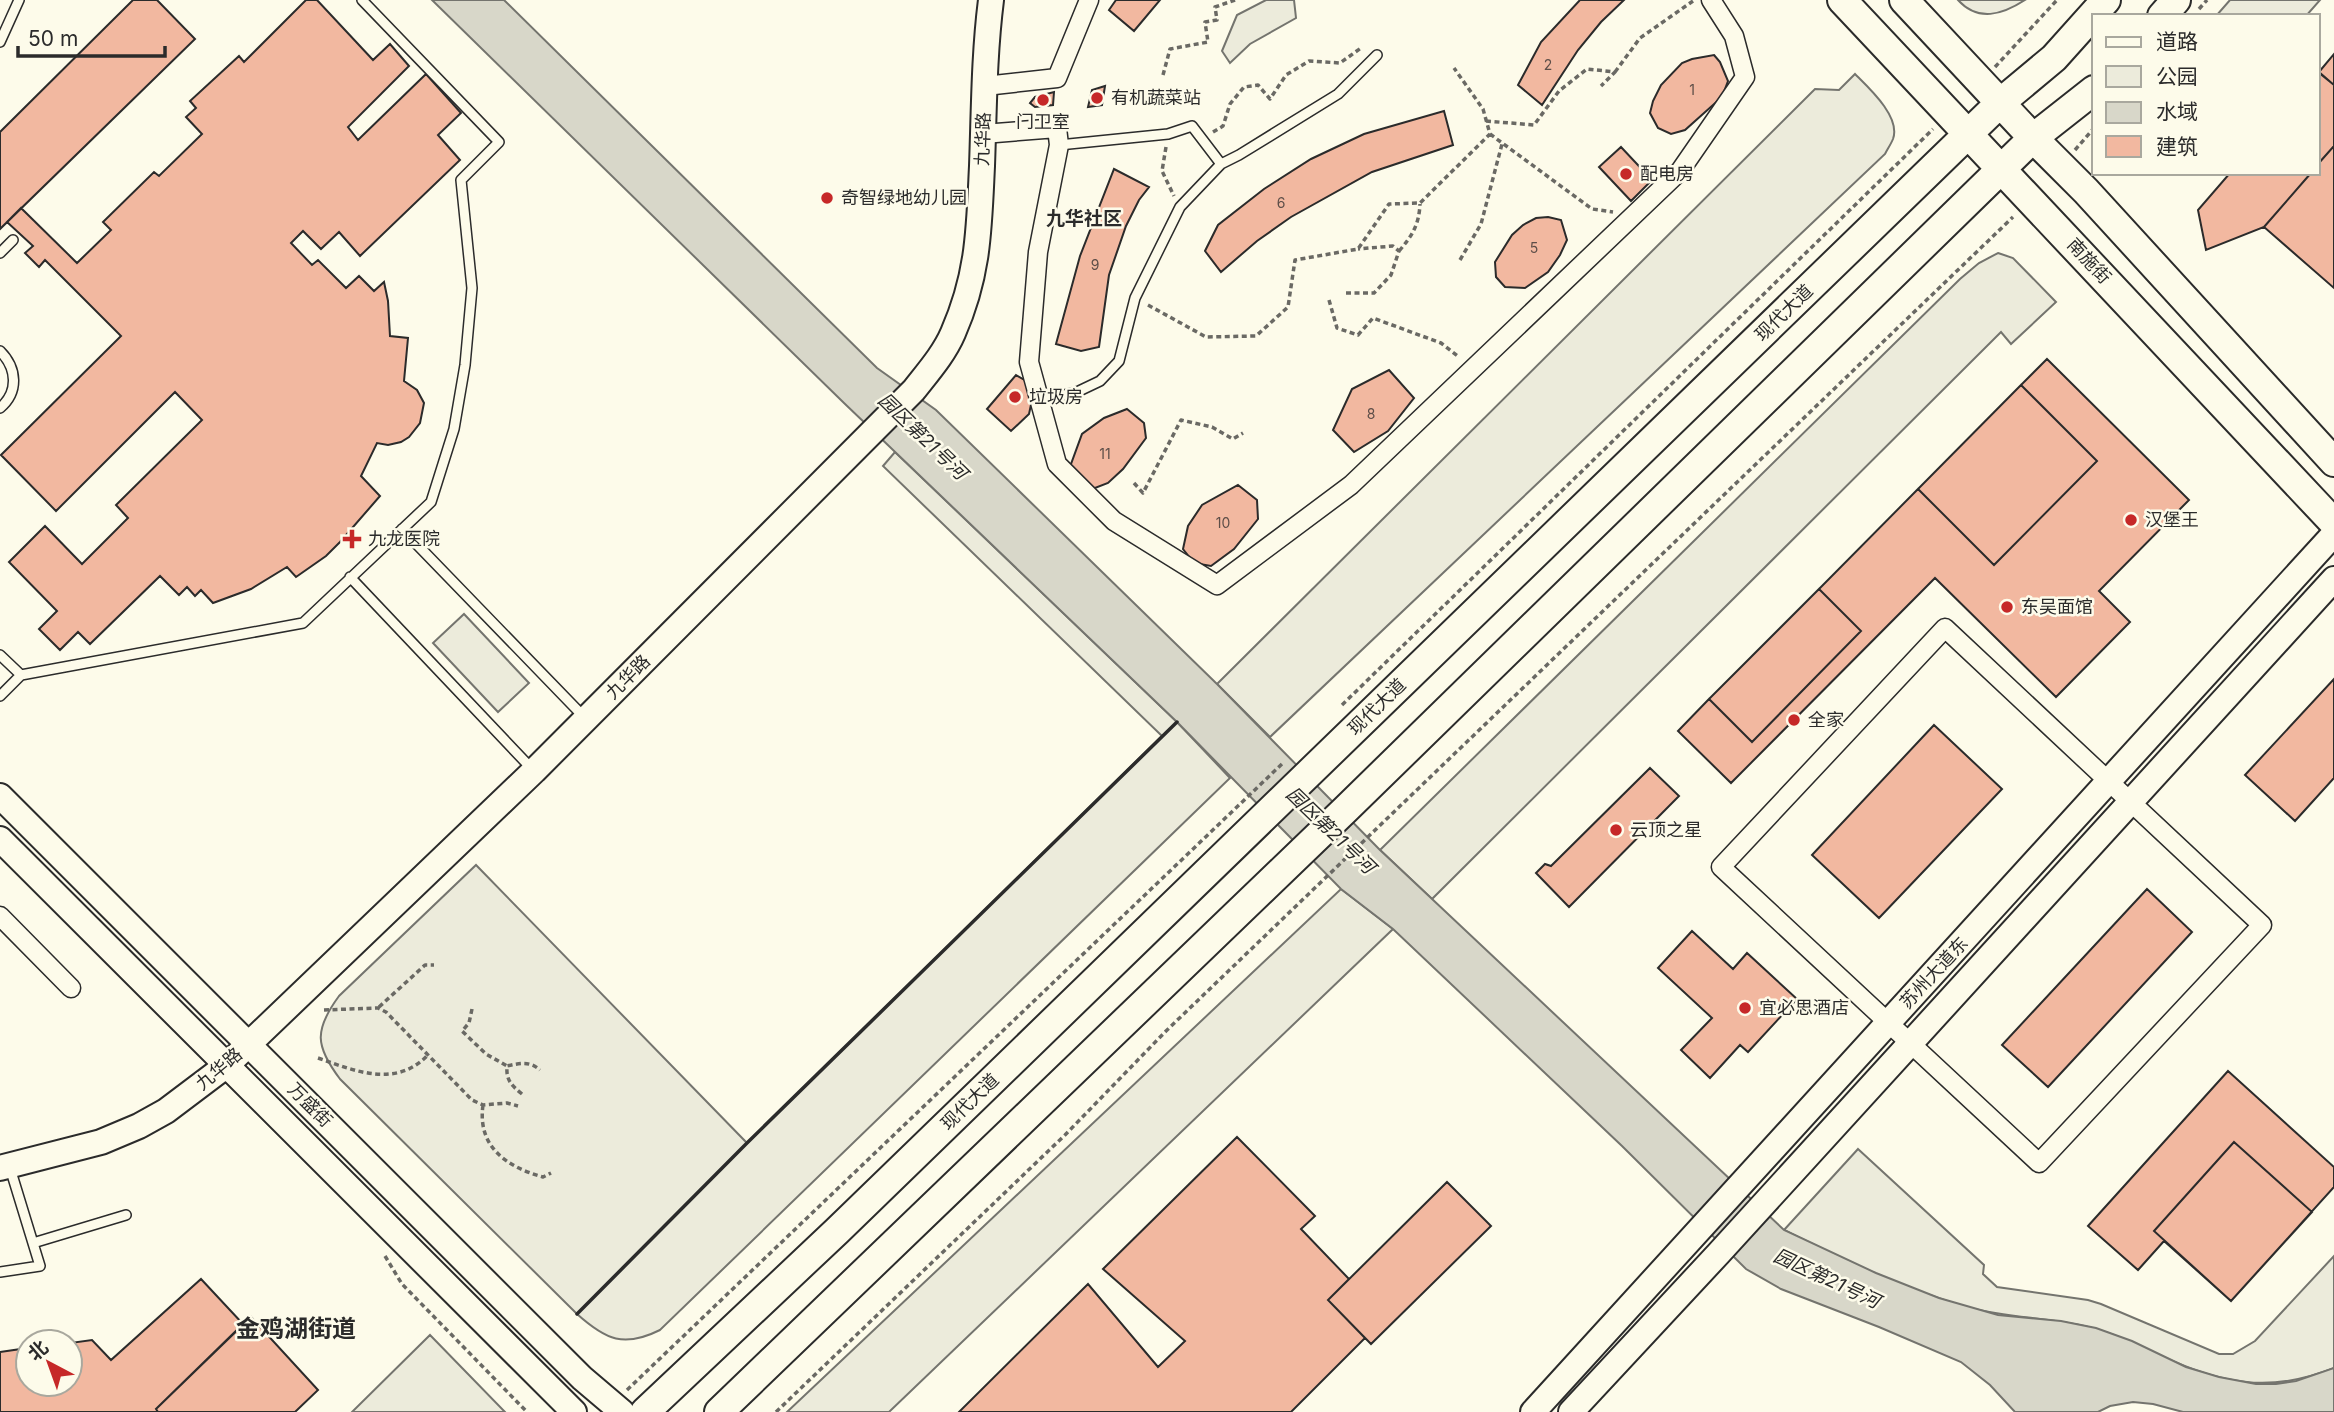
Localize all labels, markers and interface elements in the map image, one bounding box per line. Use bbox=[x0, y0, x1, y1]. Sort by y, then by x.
scale bar bbox=[18, 14, 164, 58]
legend bbox=[2092, 14, 2320, 175]
text: 50 m bbox=[28, 26, 78, 51]
text: 道路 bbox=[2156, 29, 2198, 54]
house number: 2 bbox=[1544, 56, 1552, 73]
text: 公园 bbox=[2156, 64, 2198, 89]
house number: 1 bbox=[1689, 81, 1695, 98]
place label: 有机蔬菜站 bbox=[1111, 87, 1201, 108]
marker: 有机蔬菜站 bbox=[1089, 90, 1105, 106]
marker: 门卫室 bbox=[1035, 92, 1051, 108]
text: 水域 bbox=[2156, 99, 2198, 124]
place label: 门卫室 bbox=[1016, 111, 1070, 132]
street label: 九华路 bbox=[971, 112, 994, 166]
text: 建筑 bbox=[2156, 134, 2198, 159]
place label: 配电房 bbox=[1640, 163, 1694, 184]
marker: 配电房 bbox=[1618, 166, 1634, 182]
place label: 奇智绿地幼儿园 bbox=[841, 187, 967, 208]
marker: 奇智绿地幼儿园 bbox=[819, 190, 835, 206]
house number: 6 bbox=[1277, 194, 1285, 211]
district label: 九华社区 bbox=[1046, 207, 1122, 230]
street label: 南施街 bbox=[2063, 234, 2115, 288]
house number: 5 bbox=[1530, 239, 1538, 256]
house number: 9 bbox=[1091, 256, 1099, 273]
street label: 现代大道 bbox=[1750, 280, 1817, 345]
place label: 垃圾房 bbox=[1029, 386, 1083, 407]
water label: 园区第21号河 bbox=[874, 388, 975, 487]
marker: 垃圾房 bbox=[1007, 389, 1023, 405]
house number: 8 bbox=[1367, 405, 1375, 422]
house number: 11 bbox=[1099, 445, 1111, 462]
place label: 汉堡王 bbox=[2145, 509, 2199, 530]
marker: 汉堡王 bbox=[2123, 512, 2139, 528]
house number: 10 bbox=[1216, 514, 1230, 531]
place label: 九龙医院 bbox=[368, 528, 440, 549]
marker: 九龙医院 bbox=[342, 529, 362, 549]
place label: 东吴面馆 bbox=[2021, 596, 2093, 617]
marker: 东吴面馆 bbox=[1999, 599, 2015, 615]
street label: 九华路 bbox=[601, 650, 654, 703]
street label: 现代大道 bbox=[1343, 674, 1410, 739]
place label: 全家 bbox=[1808, 709, 1844, 730]
marker: 全家 bbox=[1786, 712, 1802, 728]
water label: 园区第21号河 bbox=[1282, 782, 1383, 881]
place label: 云顶之星 bbox=[1630, 819, 1702, 840]
marker: 云顶之星 bbox=[1608, 822, 1624, 838]
street label: 苏州大道东 bbox=[1895, 933, 1972, 1013]
place label: 宜必思酒店 bbox=[1759, 997, 1849, 1018]
marker: 宜必思酒店 bbox=[1737, 1000, 1753, 1016]
street label: 九华路 bbox=[191, 1043, 246, 1094]
street label: 现代大道 bbox=[936, 1069, 1003, 1134]
street label: 万盛街 bbox=[284, 1078, 337, 1131]
water label: 园区第21号河 bbox=[1770, 1244, 1887, 1315]
district label: 金鸡湖街道 bbox=[236, 1314, 356, 1343]
north arrow bbox=[14, 1328, 84, 1398]
text: 北 bbox=[23, 1336, 53, 1365]

